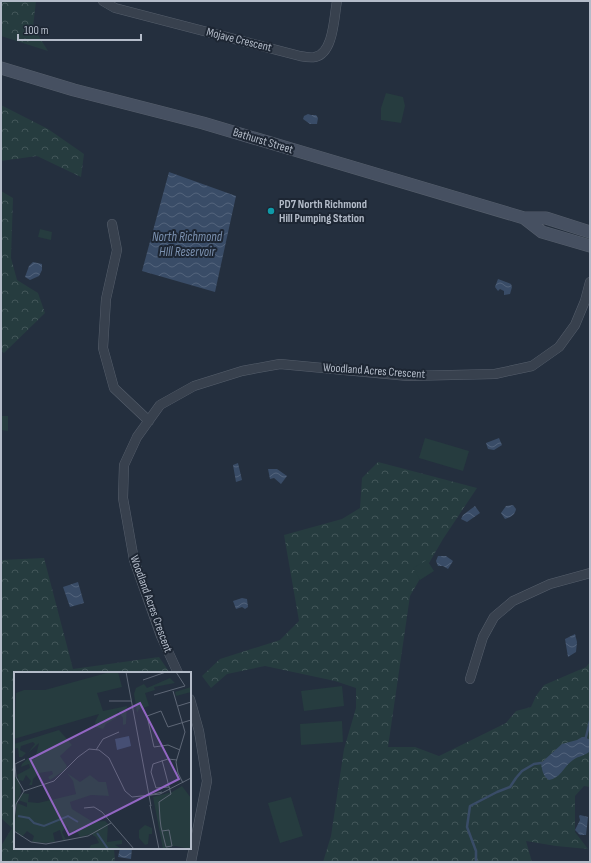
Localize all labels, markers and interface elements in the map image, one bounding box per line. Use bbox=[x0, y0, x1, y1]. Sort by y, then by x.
scale bar bbox=[18, 16, 141, 42]
text: 100 m bbox=[24, 23, 49, 38]
street label: Mojave Crescent bbox=[205, 25, 273, 55]
street label: Bathurst Street bbox=[231, 125, 295, 157]
place label: PD7 North Richmond Hill Pumping Station bbox=[279, 197, 367, 226]
marker: PD7 North Richmond Hill Pumping Station bbox=[266, 206, 276, 216]
water label: North Richmond HIll Reservoir bbox=[152, 229, 223, 260]
street label: Woodland Acres Crescent bbox=[322, 360, 426, 382]
street label: Woodland Acres Crescent bbox=[126, 553, 176, 655]
inset map bbox=[14, 672, 191, 849]

